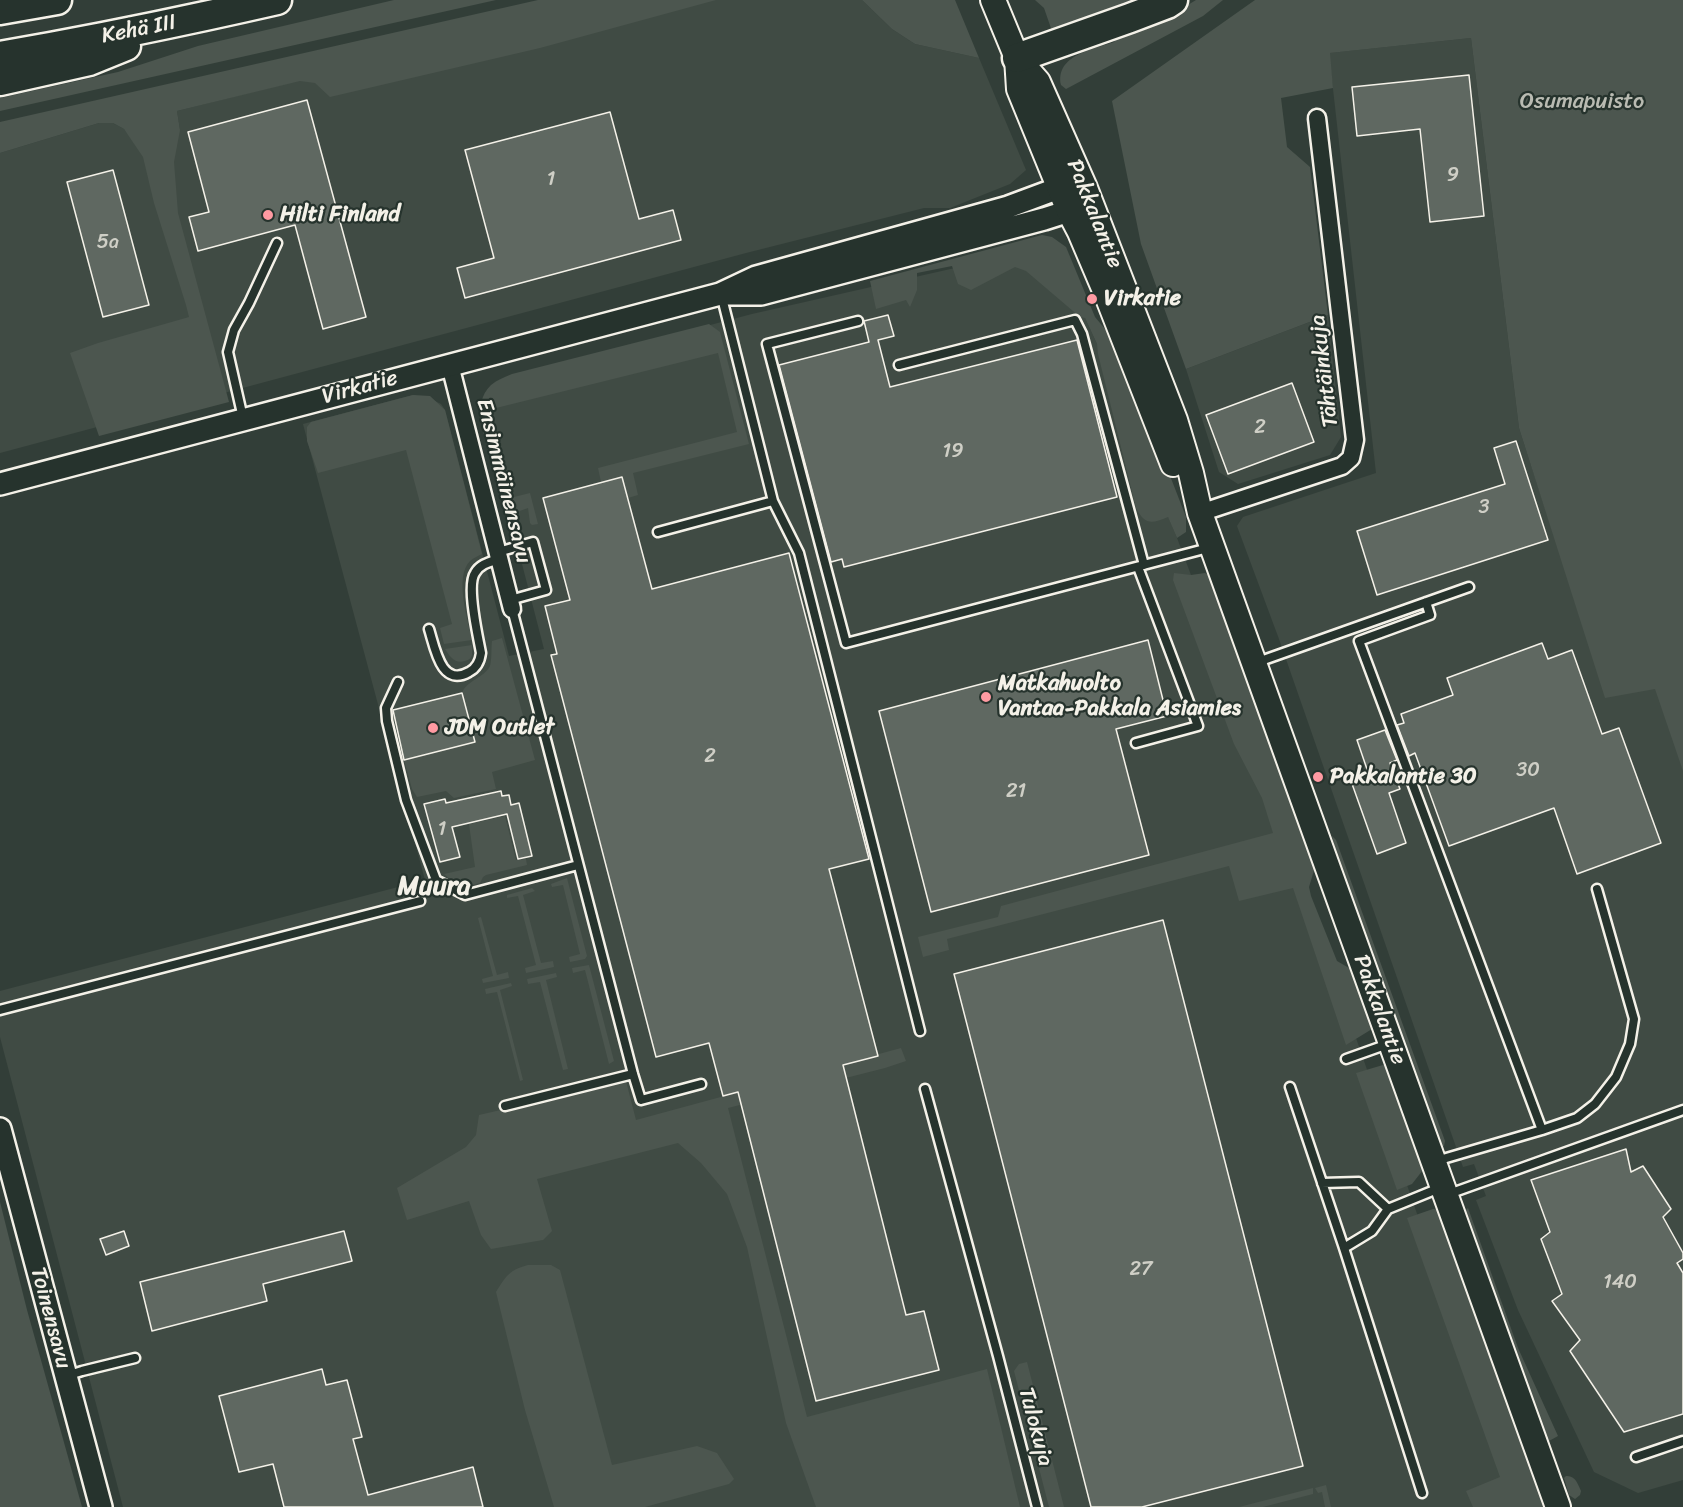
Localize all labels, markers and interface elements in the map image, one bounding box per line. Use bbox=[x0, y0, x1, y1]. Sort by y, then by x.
street label: Kehä III bbox=[100, 10, 178, 50]
park label: Osumapuisto bbox=[1520, 89, 1644, 115]
street label: Pakkalantie bbox=[1060, 156, 1128, 272]
house number: 9 bbox=[1447, 164, 1459, 188]
house number: 1 bbox=[547, 168, 555, 192]
place label: Hilti Finland bbox=[280, 202, 400, 228]
marker: Hilti Finland bbox=[261, 208, 275, 222]
house number: 5a bbox=[97, 231, 119, 255]
place label: Virkatie bbox=[1104, 286, 1181, 312]
marker: Virkatie bbox=[1085, 292, 1099, 306]
street label: Tähtäinkuja bbox=[1305, 313, 1345, 429]
street label: Virkatie bbox=[319, 365, 401, 411]
street label: Ensimmäinensavu bbox=[470, 396, 536, 566]
house number: 2 bbox=[1254, 416, 1266, 440]
house number: 19 bbox=[943, 440, 963, 464]
house number: 3 bbox=[1479, 496, 1489, 520]
place label: Matkahuolto Vantaa-Pakkala Asiamies bbox=[998, 671, 1241, 722]
marker: Matkahuolto Vantaa-Pakkala Asiamies bbox=[979, 690, 993, 704]
place label: JDM Outlet bbox=[445, 715, 554, 741]
marker: JDM Outlet bbox=[426, 721, 440, 735]
house number: 2 bbox=[704, 745, 716, 769]
house number: 30 bbox=[1516, 759, 1540, 783]
place label: Pakkalantie 30 bbox=[1330, 764, 1477, 790]
marker: Pakkalantie 30 bbox=[1311, 770, 1325, 784]
house number: 21 bbox=[1006, 780, 1026, 804]
house number: 1 bbox=[438, 818, 446, 842]
district label: Muura bbox=[398, 871, 470, 903]
street label: Pakkalantie bbox=[1347, 951, 1411, 1069]
house number: 27 bbox=[1130, 1258, 1152, 1282]
street label: Toinensavu bbox=[24, 1264, 76, 1372]
house number: 140 bbox=[1603, 1271, 1637, 1295]
street label: Tulokuja bbox=[1012, 1385, 1058, 1469]

